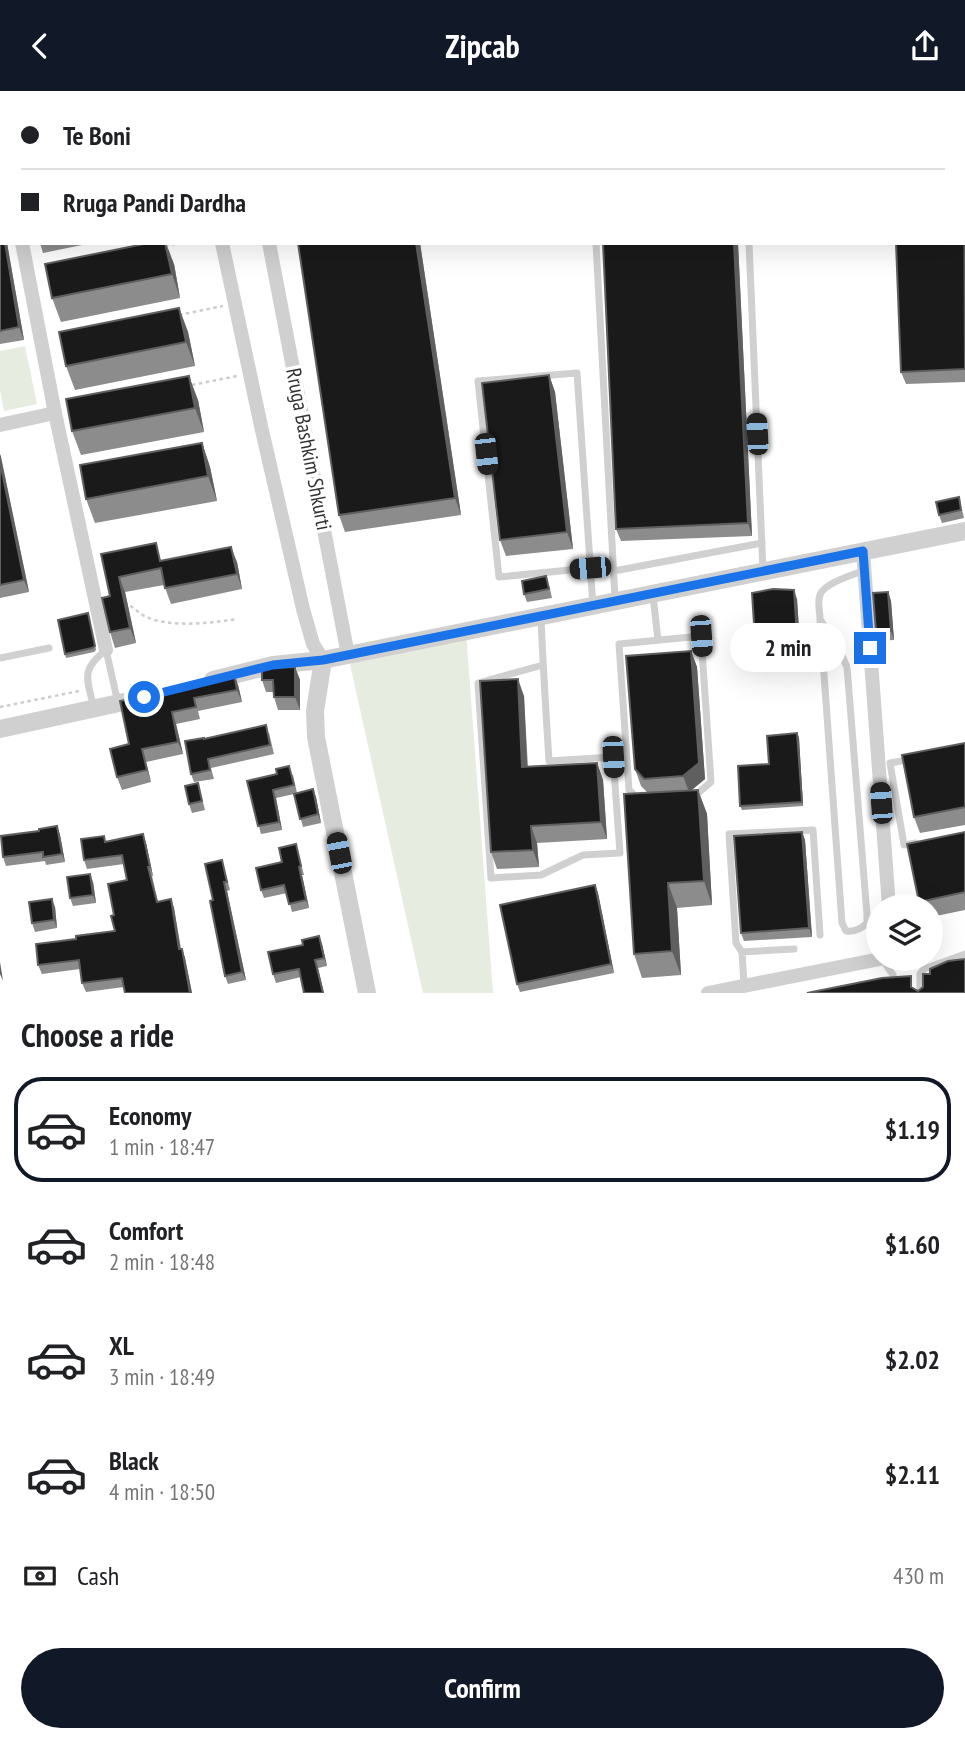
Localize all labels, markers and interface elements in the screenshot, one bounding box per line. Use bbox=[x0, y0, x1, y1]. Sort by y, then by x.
text: Zipcab bbox=[445, 25, 520, 67]
icon: back bbox=[21, 27, 59, 65]
icon: share bbox=[906, 27, 944, 65]
text: Te Boni bbox=[63, 119, 131, 152]
text: Rruga Pandi Dardha bbox=[63, 186, 246, 219]
street label: Rruga Bashkim Shkurti bbox=[280, 366, 338, 532]
car bbox=[746, 412, 769, 456]
car bbox=[474, 432, 499, 476]
car bbox=[569, 556, 612, 580]
car bbox=[690, 614, 713, 658]
callout: 2 min bbox=[730, 623, 846, 673]
route end bbox=[854, 632, 886, 664]
text: 2 min bbox=[765, 633, 811, 662]
route start bbox=[128, 681, 160, 713]
car bbox=[602, 735, 625, 779]
car bbox=[870, 781, 893, 825]
car bbox=[325, 830, 354, 876]
map controls bbox=[866, 894, 943, 971]
button: layers bbox=[866, 894, 943, 971]
text: Choose a ride bbox=[21, 1014, 174, 1056]
icon: car bbox=[25, 1098, 88, 1161]
text: Economy bbox=[109, 1099, 191, 1132]
text: $1.19 bbox=[885, 1113, 940, 1146]
text: 1 min · 18:47 bbox=[109, 1132, 215, 1161]
icon: car bbox=[25, 1213, 88, 1276]
text: Comfort bbox=[109, 1214, 183, 1247]
text: $1.60 bbox=[885, 1228, 940, 1261]
text: 2 min · 18:48 bbox=[109, 1247, 215, 1276]
icon: car bbox=[25, 1328, 88, 1391]
text: XL bbox=[109, 1329, 134, 1362]
text: $2.02 bbox=[885, 1343, 940, 1376]
text: 3 min · 18:49 bbox=[109, 1362, 215, 1391]
icon: car bbox=[25, 1443, 88, 1506]
text: Black bbox=[109, 1444, 159, 1477]
text: $2.11 bbox=[885, 1458, 940, 1491]
text: 4 min · 18:50 bbox=[109, 1477, 215, 1506]
icon: cash bbox=[21, 1557, 59, 1595]
text: Cash bbox=[77, 1559, 119, 1592]
text: 430 m bbox=[893, 1561, 944, 1590]
button: Confirm bbox=[21, 1648, 944, 1728]

